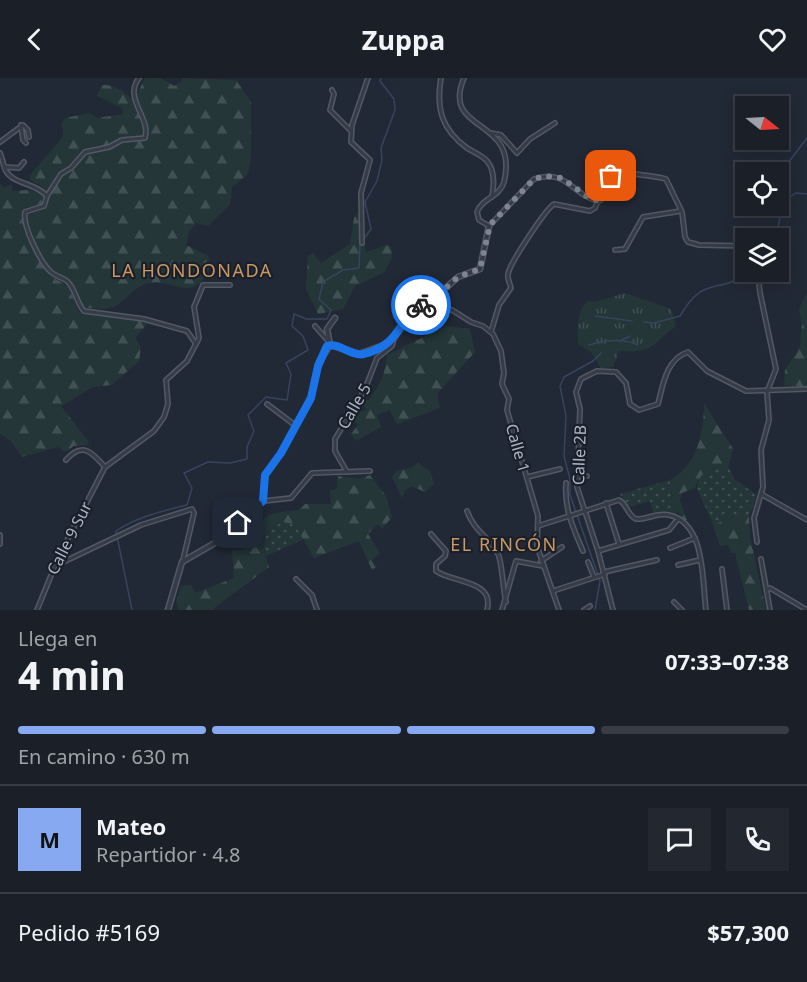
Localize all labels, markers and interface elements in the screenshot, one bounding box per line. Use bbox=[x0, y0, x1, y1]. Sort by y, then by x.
text: Zuppa bbox=[362, 21, 445, 58]
icon: back bbox=[18, 23, 51, 56]
icon: heart bbox=[756, 23, 789, 56]
north arrow bbox=[735, 96, 789, 150]
map controls bbox=[735, 96, 789, 282]
pin bbox=[585, 150, 636, 201]
icon: bag bbox=[594, 159, 627, 192]
button: locate bbox=[735, 162, 789, 216]
button: layers bbox=[735, 228, 789, 282]
district label: LA HONDONADA bbox=[111, 258, 273, 282]
courier bbox=[391, 275, 451, 335]
icon: bike bbox=[405, 289, 438, 322]
street label: Calle 5 bbox=[332, 379, 376, 433]
street label: Calle 1 bbox=[501, 421, 535, 475]
street label: Calle 2B bbox=[567, 425, 591, 485]
street label: Calle 9 Sur bbox=[41, 497, 97, 578]
pin bbox=[212, 497, 263, 548]
icon: home bbox=[221, 506, 254, 539]
district label: EL RINCÓN bbox=[450, 532, 558, 556]
text: Llega en bbox=[18, 625, 97, 652]
text: 07:33–07:38 bbox=[665, 646, 789, 676]
text: 4 min bbox=[18, 648, 125, 701]
text: En camino · 630 m bbox=[18, 743, 190, 770]
button: chat bbox=[648, 808, 711, 871]
button: phone bbox=[726, 808, 789, 871]
text: Mateo bbox=[96, 811, 166, 841]
text: M bbox=[39, 824, 60, 854]
text: Repartidor · 4.8 bbox=[96, 841, 241, 868]
text: Pedido #5169 bbox=[18, 917, 160, 947]
text: $57,300 bbox=[707, 917, 789, 947]

